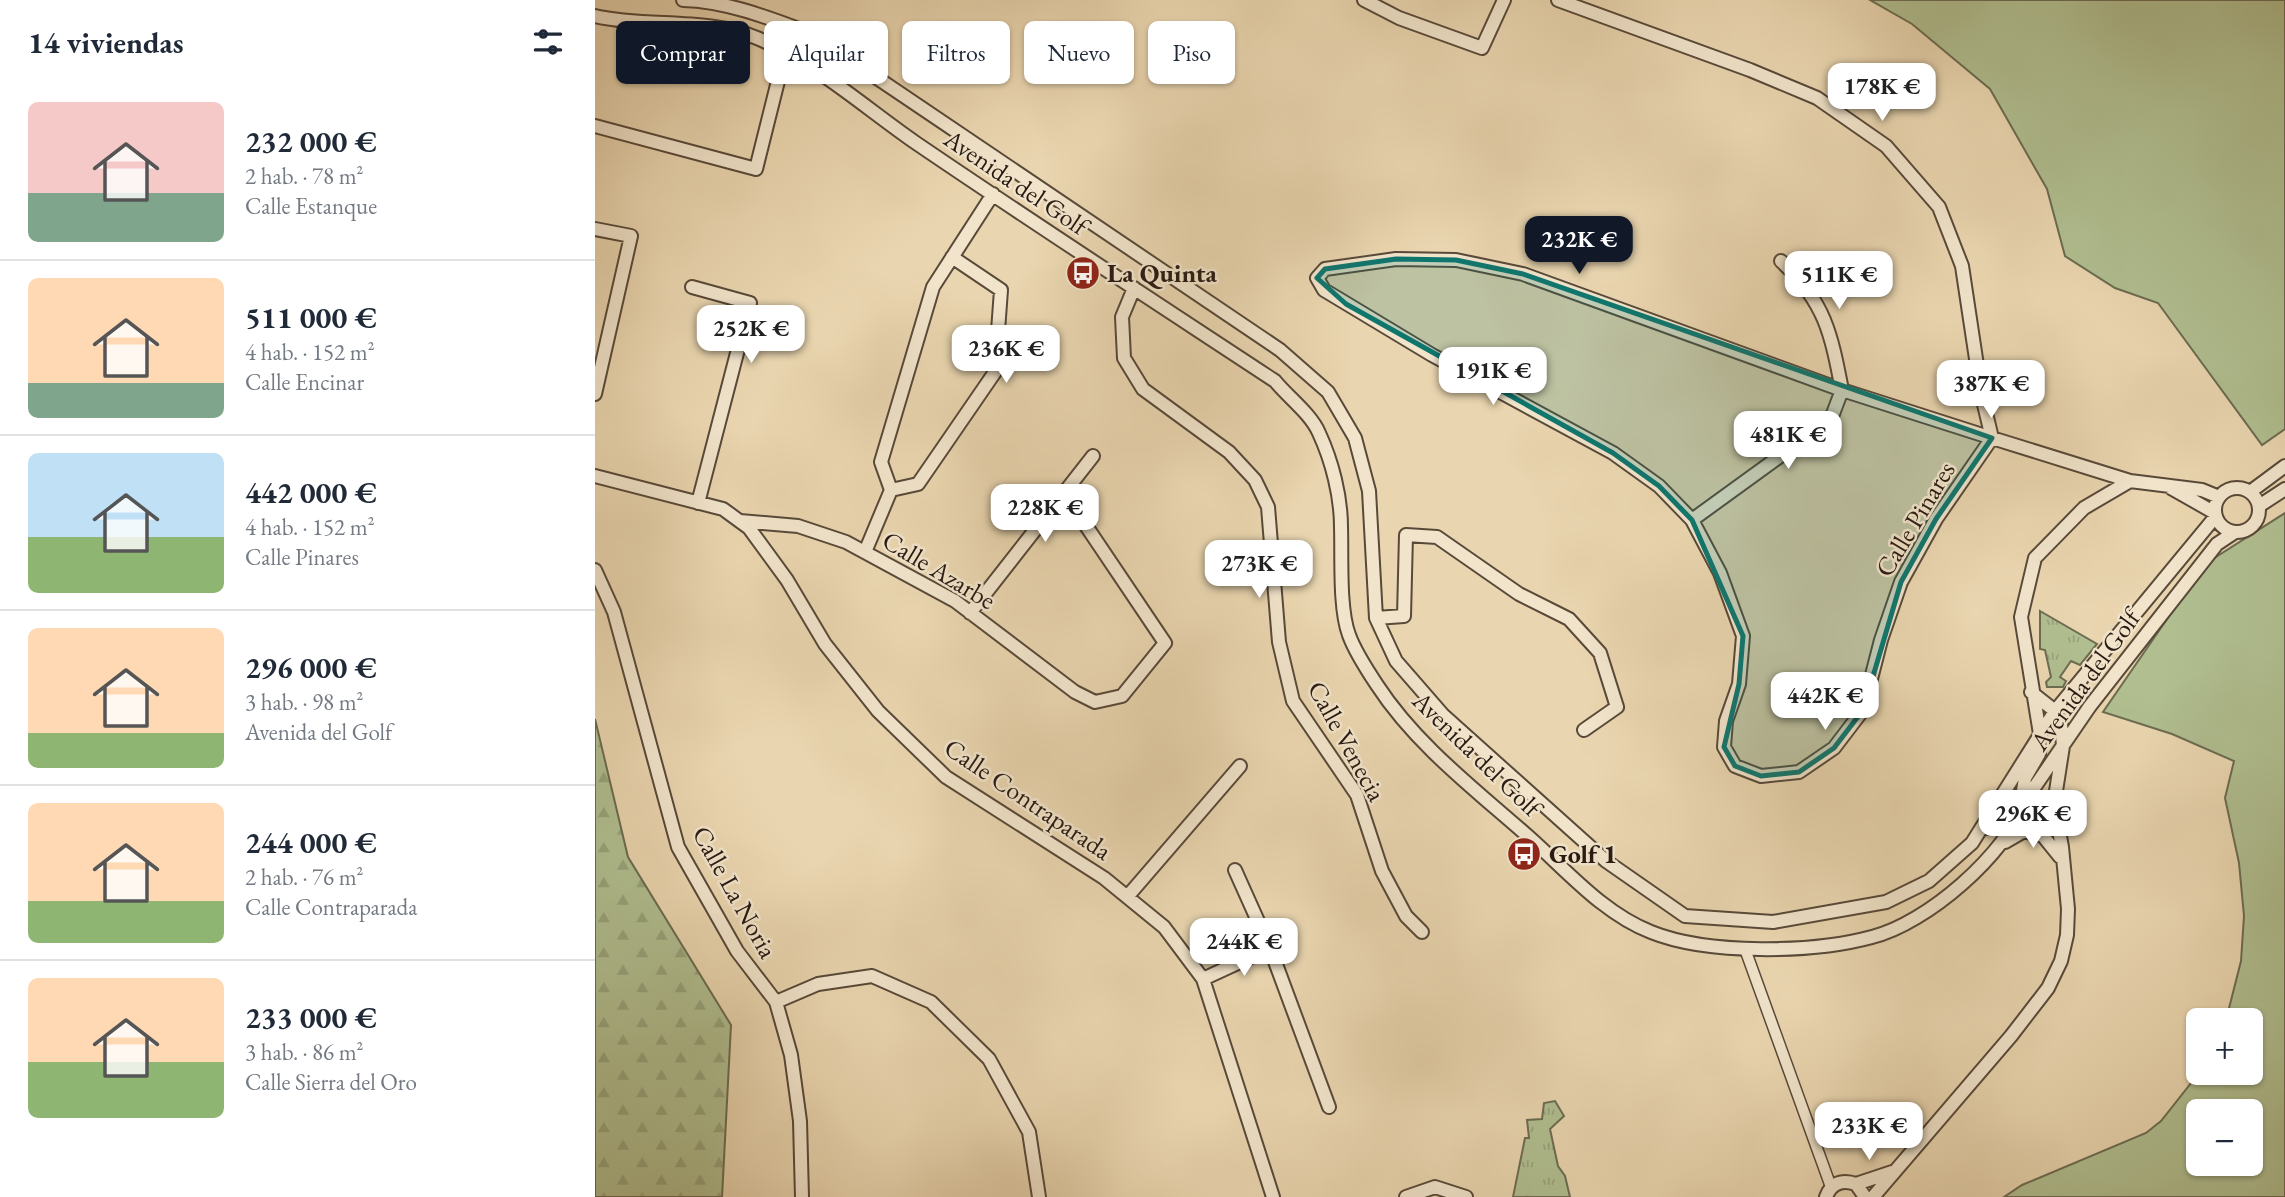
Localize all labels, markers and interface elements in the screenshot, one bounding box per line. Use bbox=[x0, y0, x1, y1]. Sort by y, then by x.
chip: Comprar bbox=[616, 21, 750, 84]
chip: Alquilar bbox=[764, 21, 888, 84]
chip: Filtros bbox=[902, 21, 1010, 84]
chip: Nuevo bbox=[1024, 21, 1134, 84]
chip: Piso bbox=[1148, 21, 1235, 84]
text: 14 viviendas bbox=[28, 23, 184, 62]
icon: filters bbox=[529, 23, 567, 61]
pin: 178K € bbox=[1825, 64, 1939, 123]
text: 178K € bbox=[1844, 71, 1920, 101]
street label: Avenida del Golf bbox=[937, 121, 1097, 244]
text: 232 000 € bbox=[245, 122, 377, 161]
icon: home bbox=[84, 130, 168, 214]
text: 2 hab. · 78 m² bbox=[245, 161, 364, 191]
text: Calle Estanque bbox=[245, 191, 377, 221]
pin: 232K € bbox=[1522, 216, 1636, 276]
text: 232K € bbox=[1541, 224, 1617, 254]
pin: 511K € bbox=[1782, 252, 1896, 311]
bus stop icon: La Quinta bbox=[1064, 254, 1102, 292]
place label: La Quinta bbox=[1107, 256, 1218, 290]
text: 511K € bbox=[1801, 259, 1877, 289]
text: 511 000 € bbox=[245, 298, 377, 337]
icon: home bbox=[84, 306, 168, 390]
pin: 252K € bbox=[694, 306, 808, 365]
text: 252K € bbox=[713, 313, 789, 343]
pin: 236K € bbox=[949, 326, 1063, 385]
text: 236K € bbox=[968, 333, 1044, 363]
text: 4 hab. · 152 m² bbox=[245, 337, 375, 367]
pin: 191K € bbox=[1436, 348, 1550, 407]
text: 191K € bbox=[1455, 355, 1531, 385]
pin: 387K € bbox=[1934, 360, 2048, 420]
text: Calle Encinar bbox=[245, 367, 364, 397]
text: 387K € bbox=[1953, 368, 2029, 398]
pin: 481K € bbox=[1731, 412, 1845, 471]
text: 481K € bbox=[1750, 419, 1826, 449]
street label: Calle Pinares bbox=[1867, 455, 1963, 583]
text: 442 000 € bbox=[245, 473, 377, 512]
icon: home bbox=[84, 481, 168, 565]
pin: 228K € bbox=[988, 484, 1102, 544]
text: 228K € bbox=[1007, 492, 1083, 522]
text: 4 hab. · 152 m² bbox=[245, 512, 375, 542]
street label: Calle Azarbe bbox=[876, 523, 1002, 617]
pin: 273K € bbox=[1202, 540, 1316, 600]
text: Calle Pinares bbox=[245, 542, 359, 572]
text: 273K € bbox=[1221, 548, 1297, 578]
street label: Avenida del Golf bbox=[2022, 600, 2149, 758]
text: 296 000 € bbox=[245, 648, 377, 687]
icon: home bbox=[84, 656, 168, 740]
pin: 442K € bbox=[1768, 672, 1882, 732]
street label: Calle Venecia bbox=[1300, 675, 1394, 808]
text: 442K € bbox=[1787, 680, 1863, 710]
street label: Avenida del Golf bbox=[1405, 683, 1551, 826]
text: 3 hab. · 98 m² bbox=[245, 687, 364, 717]
text: Avenida del Golf bbox=[245, 717, 392, 747]
street label: Calle Contraparada bbox=[938, 730, 1119, 868]
pin: 296K € bbox=[1976, 790, 2090, 850]
text: 296K € bbox=[1995, 798, 2071, 828]
street label: Calle La Noria bbox=[685, 820, 786, 965]
text: 244 000 € bbox=[245, 823, 377, 862]
icon: home bbox=[84, 831, 168, 915]
bus stop icon: Golf 1 bbox=[1505, 835, 1543, 873]
place label: Golf 1 bbox=[1549, 837, 1617, 871]
text: 2 hab. · 76 m² bbox=[245, 862, 364, 892]
text: Calle Contraparada bbox=[245, 892, 417, 922]
pin: 244K € bbox=[1187, 918, 1301, 978]
text: 244K € bbox=[1206, 926, 1282, 956]
text: 233 000 € bbox=[245, 998, 377, 1037]
icon: home bbox=[84, 1006, 168, 1090]
map controls bbox=[2186, 1008, 2263, 1176]
button: + bbox=[2186, 1008, 2263, 1085]
text: 3 hab. · 86 m² bbox=[245, 1037, 364, 1067]
text: Calle Sierra del Oro bbox=[245, 1067, 417, 1097]
button: − bbox=[2186, 1099, 2263, 1176]
pin: 233K € bbox=[1812, 1102, 1926, 1162]
text: 233K € bbox=[1831, 1110, 1907, 1140]

